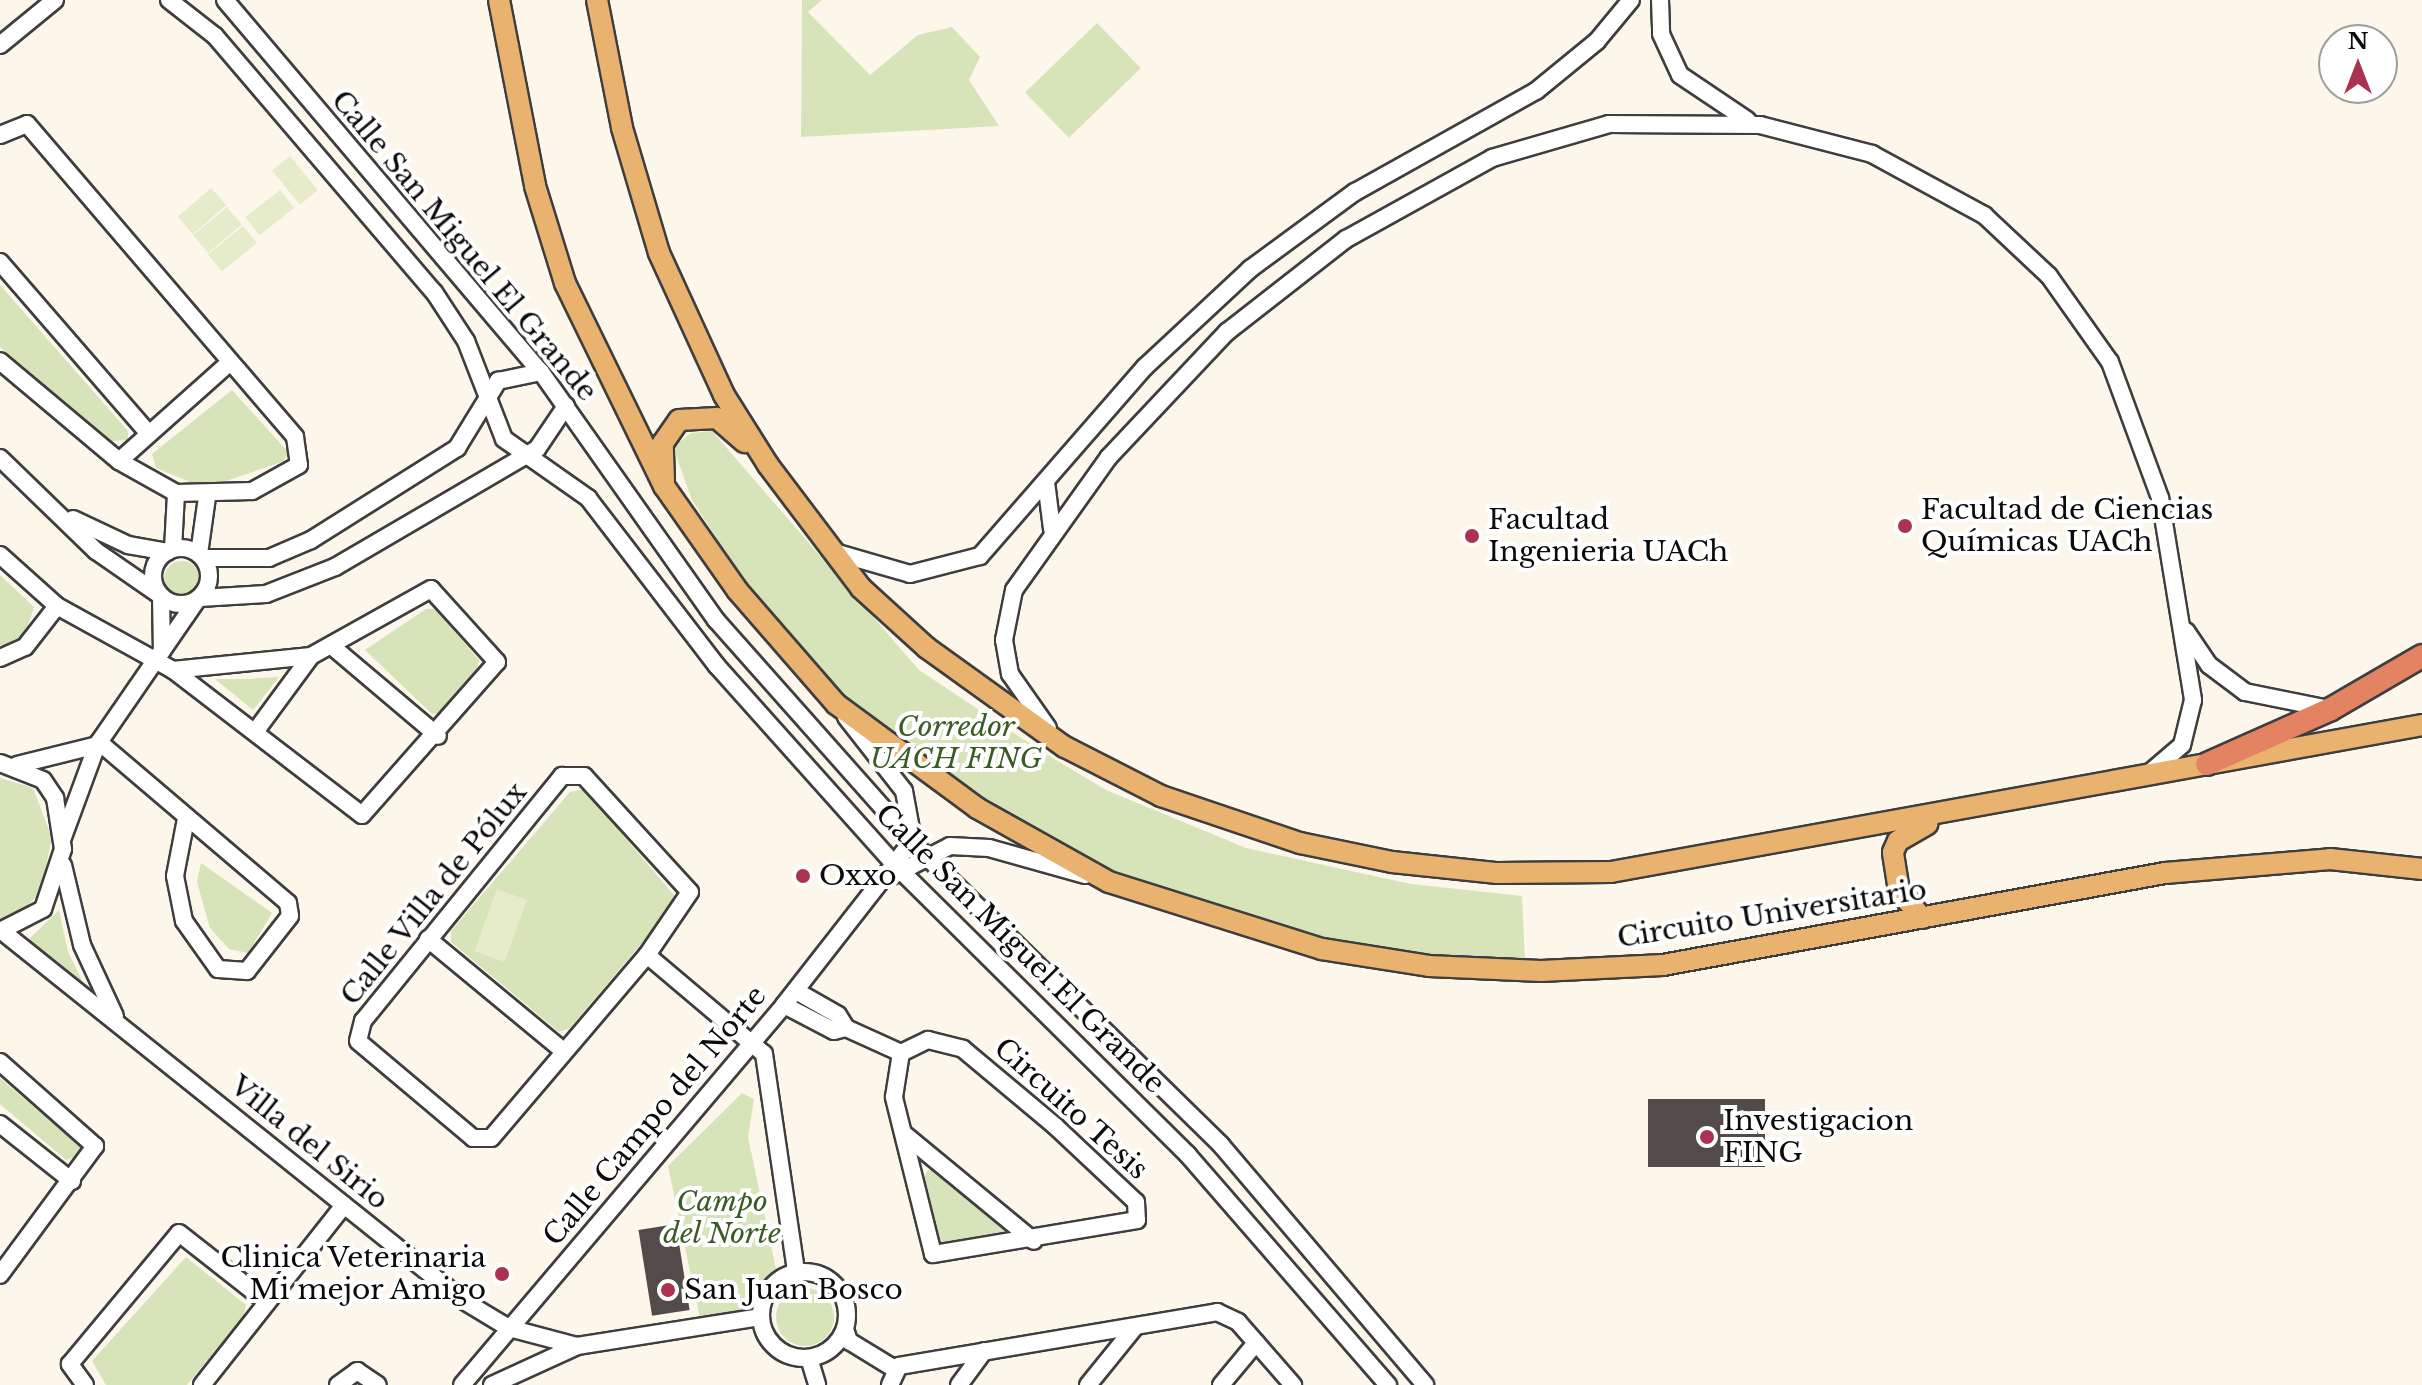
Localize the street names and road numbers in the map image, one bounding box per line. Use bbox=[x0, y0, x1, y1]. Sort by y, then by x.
street label: Calle San Miguel El Grande bbox=[324, 84, 604, 408]
street label: Calle Villa de Pólux bbox=[334, 775, 534, 1013]
street label: Calle San Miguel El Grande bbox=[869, 798, 1171, 1100]
street label: Circuito Universitario bbox=[1615, 873, 1929, 955]
street label: Calle Campo del Norte bbox=[537, 979, 773, 1253]
street label: Circuito Tesis bbox=[987, 1031, 1155, 1187]
street label: Villa del Sirio bbox=[223, 1069, 395, 1217]

